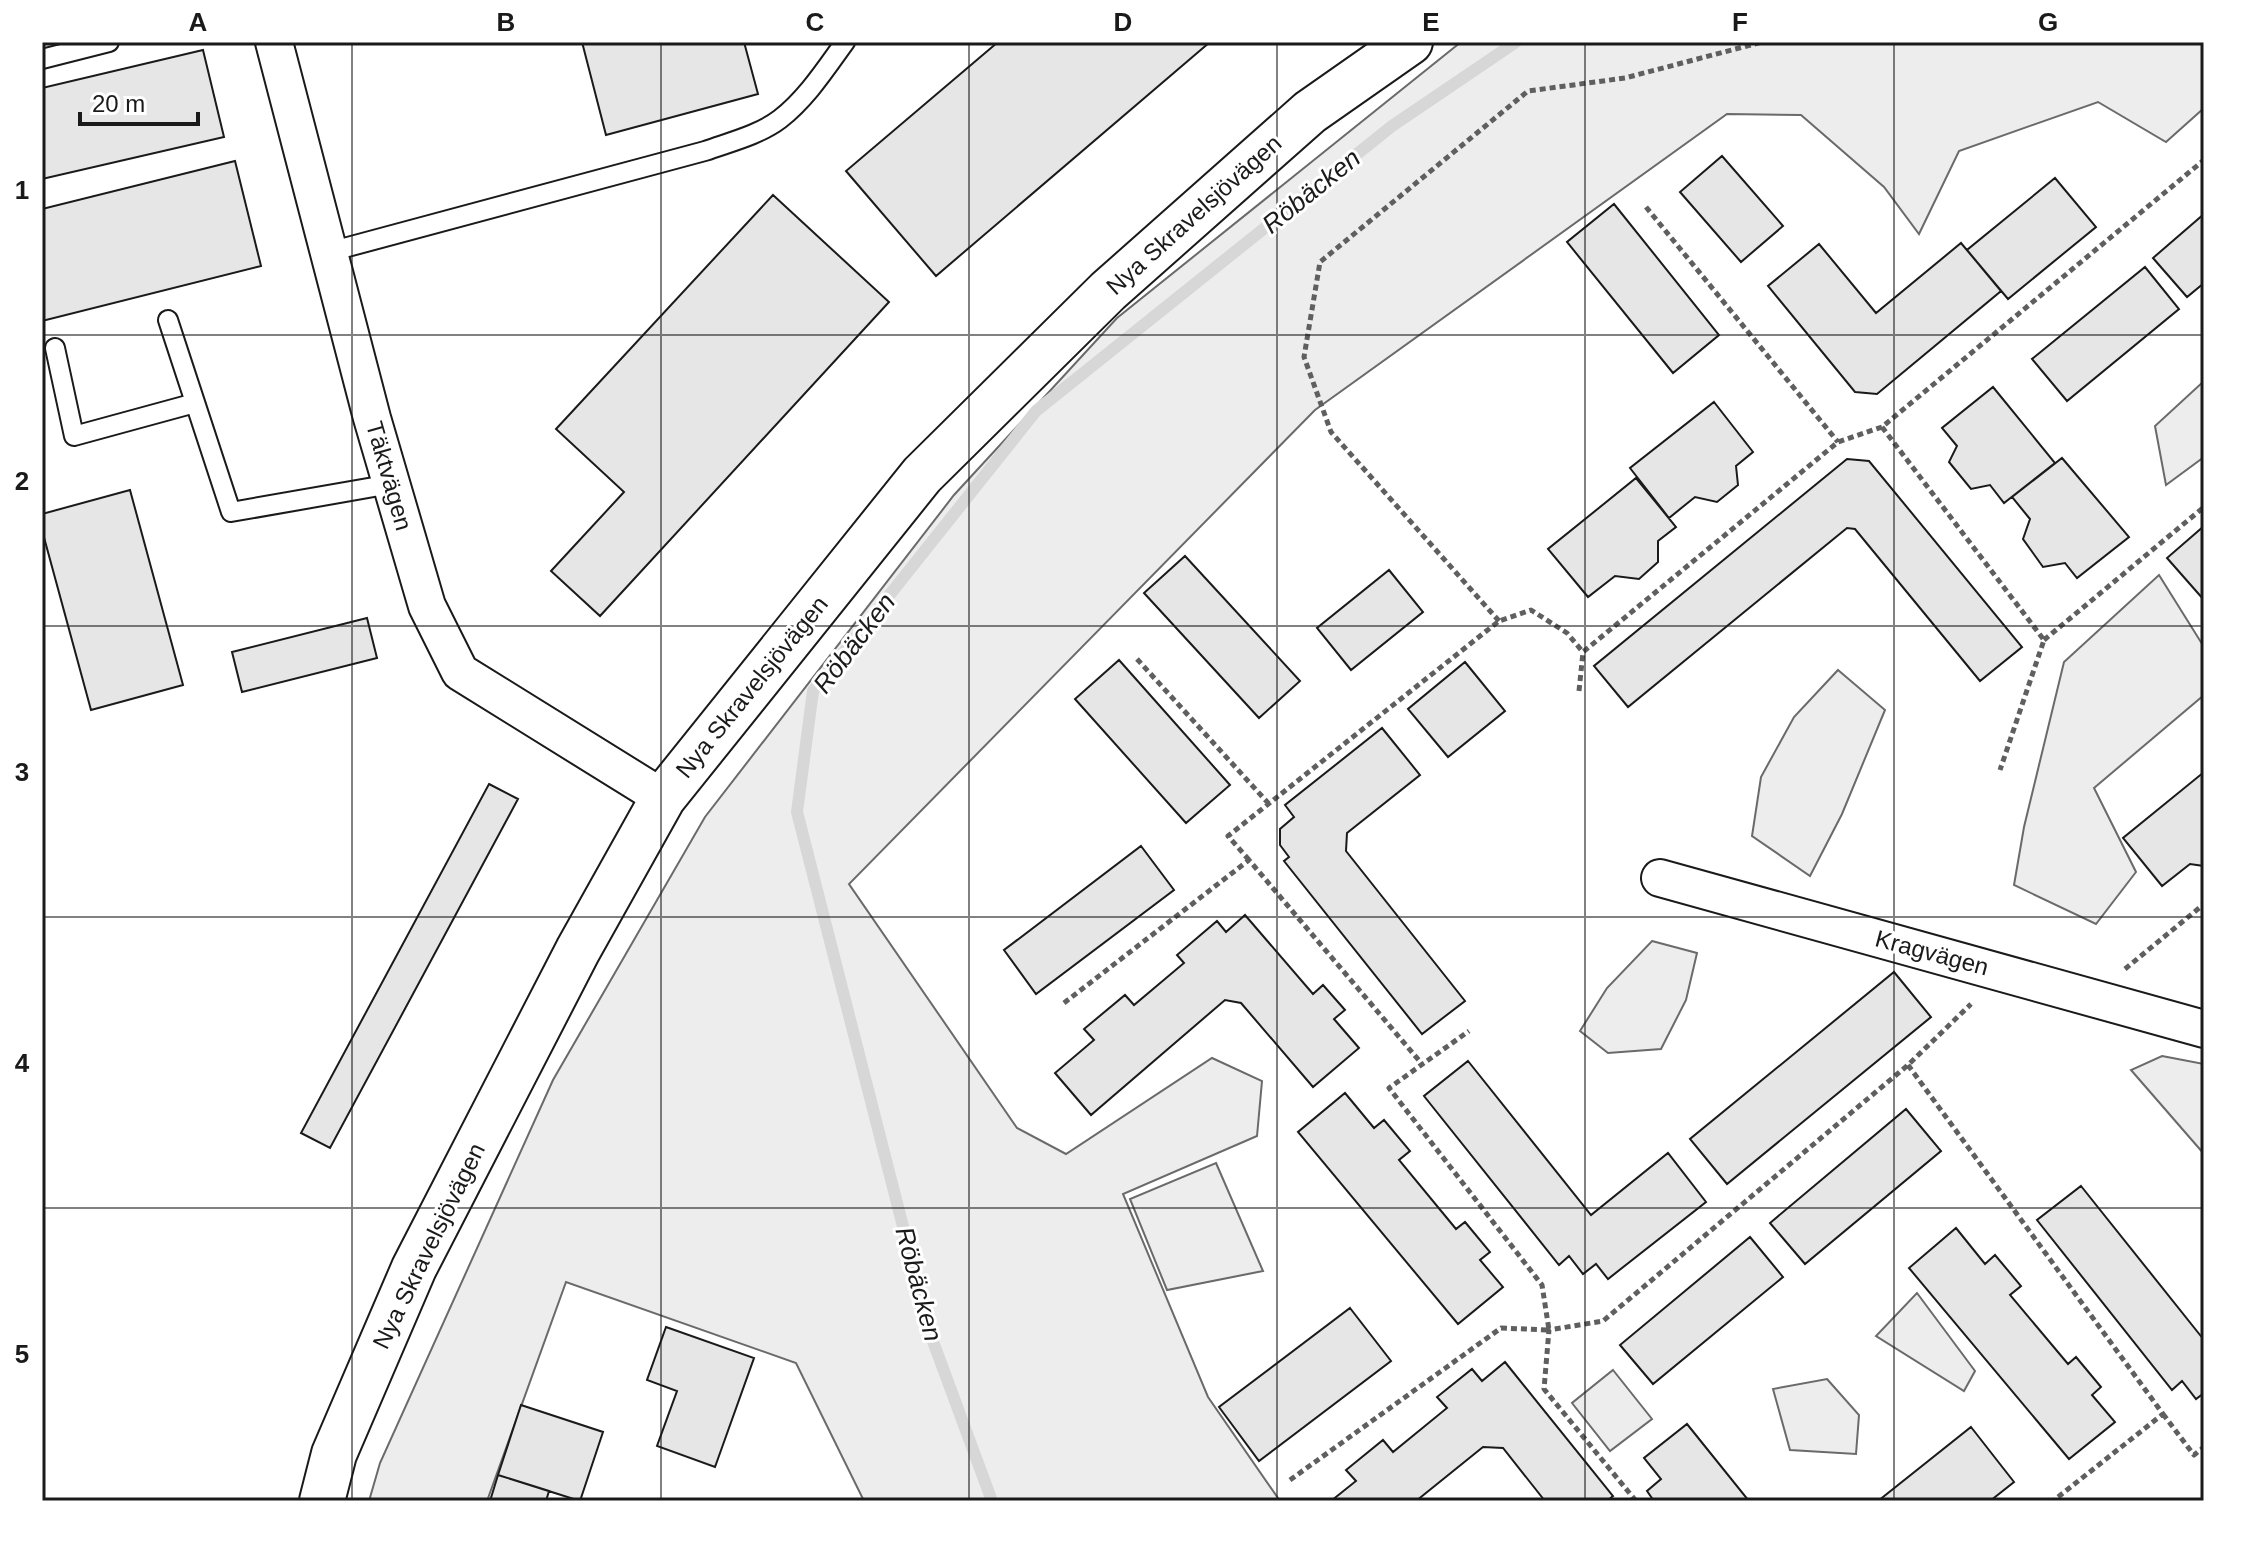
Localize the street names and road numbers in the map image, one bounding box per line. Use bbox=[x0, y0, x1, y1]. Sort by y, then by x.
street label: Nya Skravelsjövägen bbox=[1101, 129, 1286, 300]
street label: Täktvägen bbox=[361, 418, 418, 533]
street label: Nya Skravelsjövägen bbox=[670, 591, 833, 783]
street label: Kragvägen bbox=[1873, 924, 1992, 981]
street label: Nya Skravelsjövägen bbox=[367, 1139, 490, 1353]

